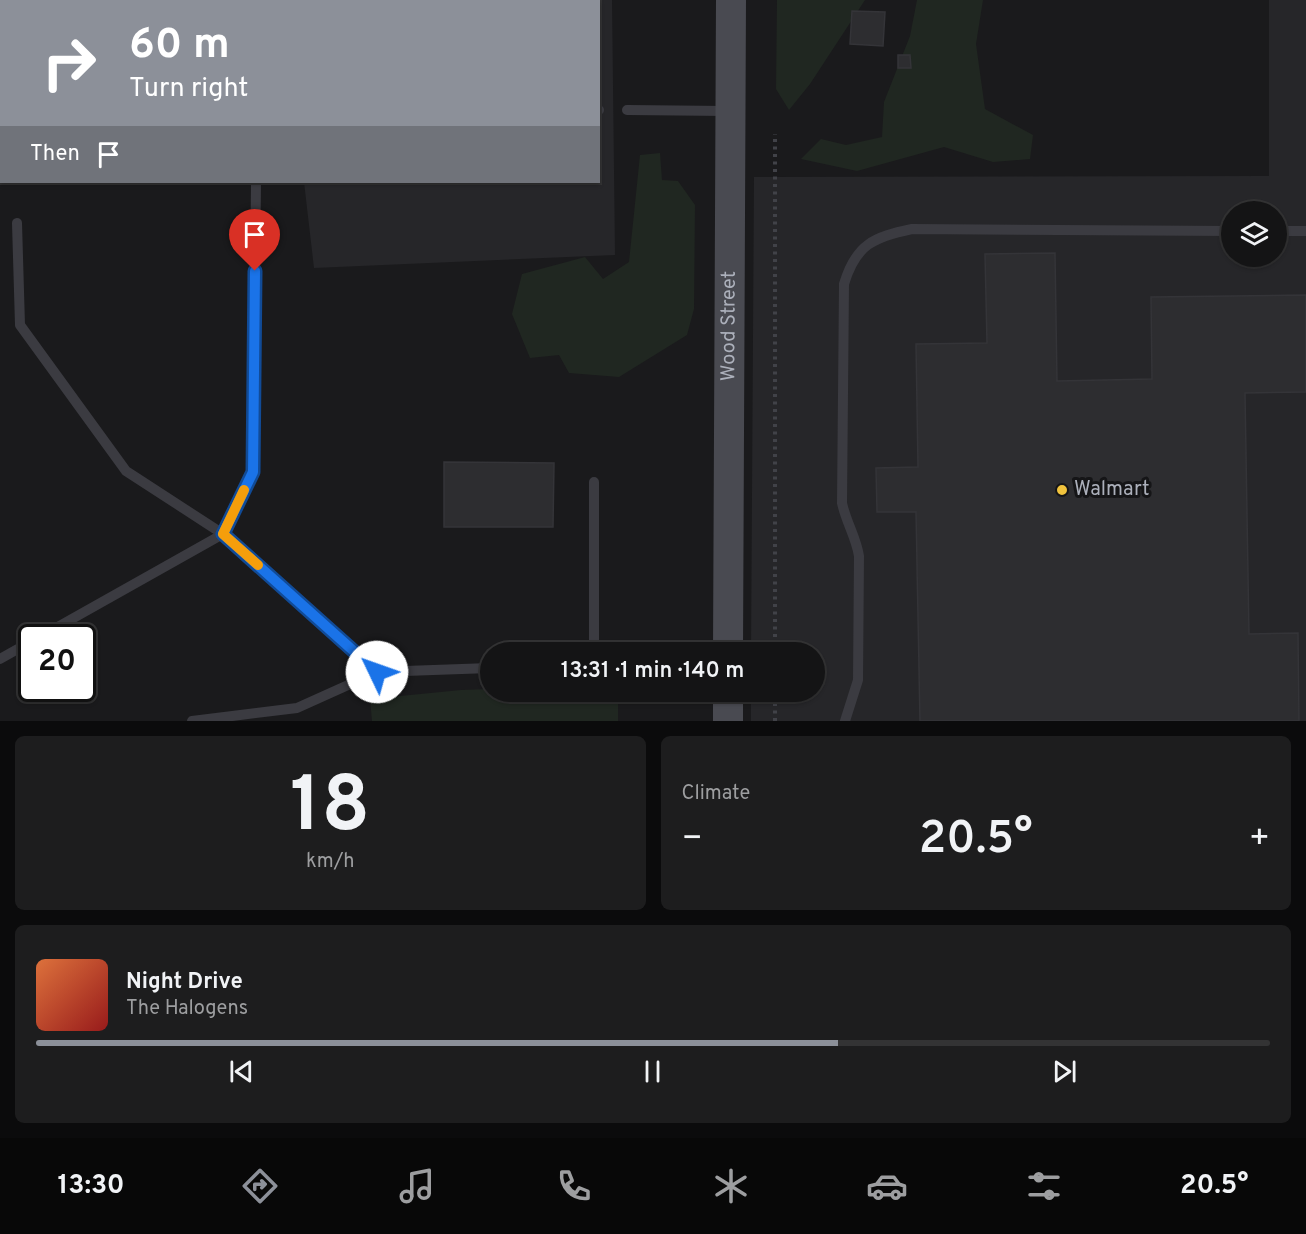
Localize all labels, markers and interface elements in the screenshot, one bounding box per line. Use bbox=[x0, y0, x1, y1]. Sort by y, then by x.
text: 60 m bbox=[129, 20, 230, 73]
icon: right bbox=[30, 24, 108, 102]
text: Turn right bbox=[129, 72, 248, 106]
icon: arrive bbox=[92, 138, 125, 171]
text: Then bbox=[30, 141, 80, 168]
map controls bbox=[1221, 201, 1287, 267]
button: layers bbox=[1221, 201, 1287, 267]
pin bbox=[229, 209, 280, 271]
icon: arrive bbox=[238, 218, 271, 251]
street label: Wood Street bbox=[716, 271, 743, 381]
place label: Walmart bbox=[1074, 477, 1150, 503]
marker: Walmart bbox=[1055, 483, 1069, 497]
speed limit sign: 20 bbox=[18, 624, 96, 702]
position arrow bbox=[345, 640, 409, 704]
text: 13:31 · 1 min · 140 m bbox=[561, 658, 744, 685]
text: 18 bbox=[290, 760, 370, 859]
text: Climate bbox=[682, 781, 750, 807]
text: 20.5° bbox=[919, 812, 1033, 869]
text: − bbox=[682, 819, 703, 861]
text: + bbox=[1249, 819, 1270, 861]
text: km/h bbox=[306, 849, 355, 875]
text: Night Drive bbox=[126, 969, 243, 996]
text: The Halogens bbox=[126, 996, 248, 1022]
icon: previous bbox=[225, 1055, 258, 1088]
icon: pause bbox=[636, 1055, 669, 1088]
icon: next bbox=[1048, 1055, 1081, 1088]
icon: directions bbox=[239, 1165, 281, 1207]
icon: music bbox=[396, 1165, 438, 1207]
icon: phone bbox=[553, 1165, 595, 1207]
icon: climate bbox=[710, 1165, 752, 1207]
icon: car bbox=[866, 1165, 908, 1207]
icon: filters bbox=[1023, 1165, 1065, 1207]
text: 13:30 bbox=[57, 1169, 124, 1203]
text: 20.5° bbox=[1180, 1169, 1249, 1203]

